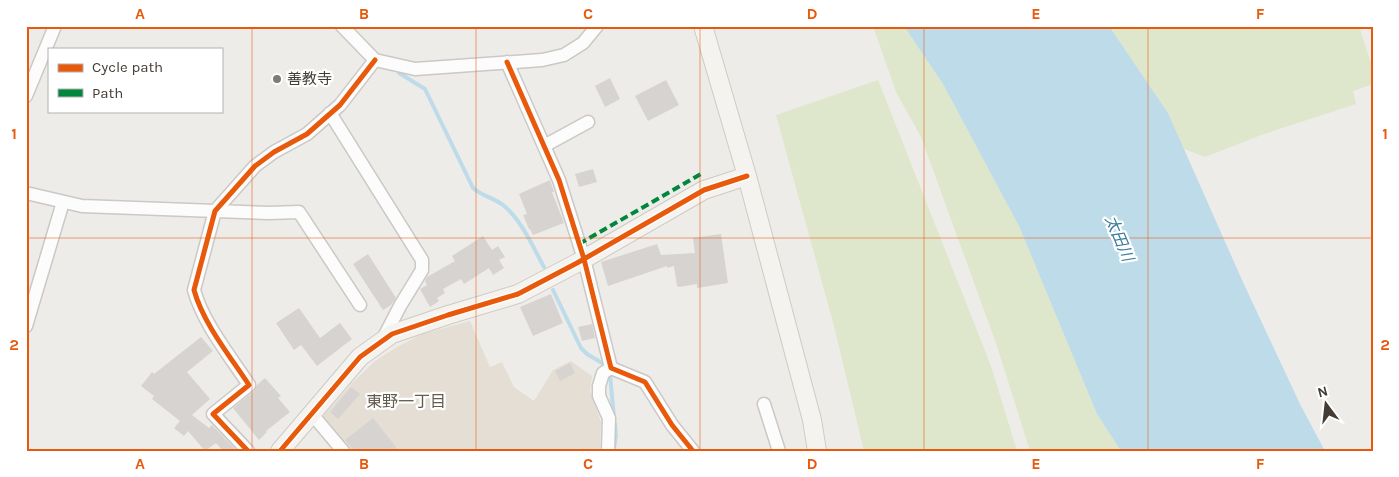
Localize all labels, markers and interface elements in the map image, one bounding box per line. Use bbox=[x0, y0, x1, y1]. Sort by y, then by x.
text: A bbox=[135, 4, 145, 23]
text: B bbox=[359, 4, 369, 23]
text: C bbox=[583, 4, 593, 23]
text: D bbox=[807, 4, 818, 23]
text: E bbox=[1031, 4, 1041, 23]
text: F bbox=[1256, 4, 1265, 23]
legend bbox=[48, 48, 222, 112]
text: Cycle path bbox=[92, 58, 163, 76]
place label: 善教寺 bbox=[287, 70, 332, 88]
marker: 善教寺 bbox=[271, 73, 283, 85]
text: Path bbox=[92, 84, 123, 102]
text: 1 bbox=[11, 124, 17, 143]
text: 1 bbox=[1382, 124, 1388, 143]
water label: 太田川 bbox=[1101, 212, 1138, 266]
text: 2 bbox=[9, 335, 19, 354]
text: 2 bbox=[1380, 335, 1390, 354]
north arrow bbox=[1302, 380, 1352, 430]
text: N bbox=[1316, 382, 1330, 401]
district label: 東野一丁目 bbox=[366, 392, 446, 411]
text: A bbox=[135, 454, 145, 473]
text: B bbox=[359, 454, 369, 473]
text: C bbox=[583, 454, 593, 473]
text: D bbox=[807, 454, 818, 473]
text: E bbox=[1031, 454, 1041, 473]
text: F bbox=[1256, 454, 1265, 473]

